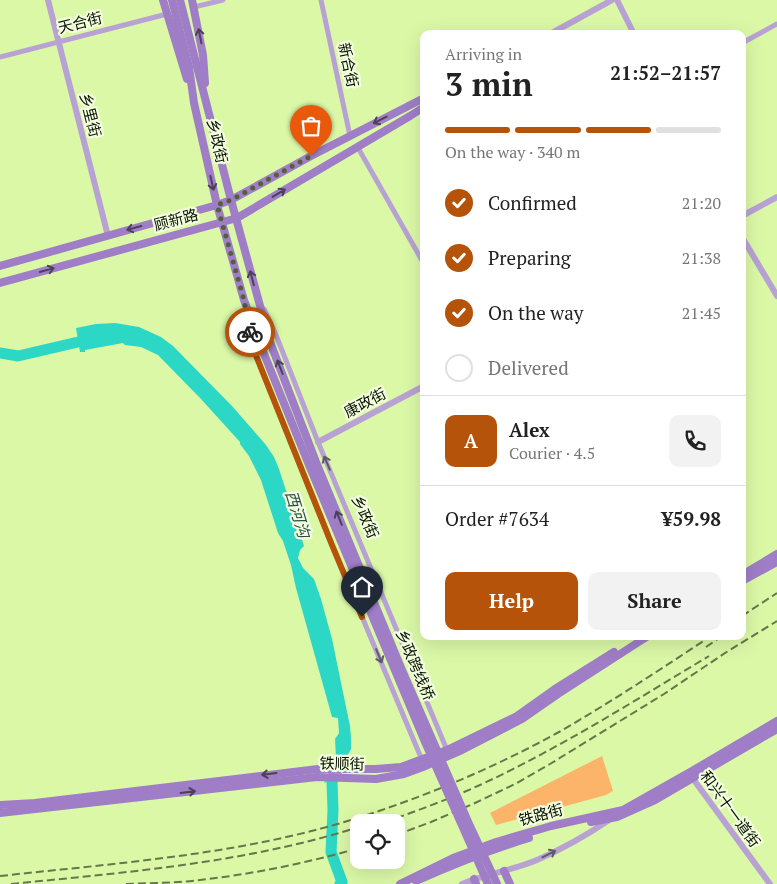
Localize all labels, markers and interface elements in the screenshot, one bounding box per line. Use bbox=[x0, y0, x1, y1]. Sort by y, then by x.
street label: 天合街 bbox=[55, 7, 104, 37]
one-way arrow bbox=[194, 29, 204, 45]
street label: 新合街 bbox=[335, 41, 363, 89]
text: Arriving in bbox=[445, 43, 522, 65]
text: 21:52–21:57 bbox=[610, 60, 721, 85]
text: 3 min bbox=[445, 63, 533, 105]
street label: 乡里街 bbox=[76, 90, 106, 139]
pin bbox=[290, 105, 332, 156]
icon: bag bbox=[297, 112, 325, 140]
one-way arrow bbox=[373, 116, 388, 125]
street label: 乡政街 bbox=[203, 117, 233, 165]
text: On the way · 340 m bbox=[445, 141, 580, 163]
one-way arrow bbox=[208, 175, 217, 191]
one-way arrow bbox=[271, 188, 285, 198]
icon: check bbox=[445, 189, 473, 217]
text: Confirmed bbox=[488, 190, 577, 215]
text: 21:20 bbox=[682, 192, 721, 214]
street label: 顾新路 bbox=[151, 204, 200, 235]
one-way arrow bbox=[126, 224, 142, 234]
icon: check bbox=[445, 244, 473, 272]
text: Preparing bbox=[488, 245, 571, 270]
text: 21:38 bbox=[682, 247, 721, 269]
one-way arrow bbox=[39, 265, 55, 274]
one-way arrow bbox=[247, 271, 257, 287]
icon: check bbox=[445, 299, 473, 327]
text: On the way bbox=[488, 300, 583, 325]
text: 21:45 bbox=[682, 302, 721, 324]
courier bbox=[225, 307, 275, 357]
icon: bike bbox=[236, 318, 264, 346]
text: Delivered bbox=[488, 355, 569, 380]
one-way arrow bbox=[274, 360, 284, 375]
street label: 康政街 bbox=[340, 383, 389, 422]
button: phone bbox=[669, 415, 721, 467]
text: Alex bbox=[509, 417, 550, 442]
text: A bbox=[464, 428, 478, 453]
text: Courier · 4.5 bbox=[509, 442, 595, 464]
one-way arrow bbox=[322, 456, 331, 471]
water label: 西河沟 bbox=[280, 488, 316, 542]
street label: 乡政街 bbox=[348, 492, 384, 541]
text: Order #7634 bbox=[445, 506, 549, 531]
text: ¥59.98 bbox=[662, 506, 721, 531]
one-way arrow bbox=[333, 511, 343, 526]
pin bbox=[341, 566, 383, 617]
button: Help bbox=[445, 572, 578, 630]
button: Share bbox=[588, 572, 721, 630]
icon: home bbox=[348, 573, 376, 601]
street label: 乡政跨线桥 bbox=[392, 626, 440, 703]
one-way arrow bbox=[374, 648, 384, 663]
street label: 铁顺街 bbox=[319, 753, 365, 773]
street label: 和兴十一道街 bbox=[696, 766, 765, 851]
one-way arrow bbox=[262, 769, 278, 779]
one-way arrow bbox=[179, 787, 195, 797]
street label: 铁路街 bbox=[516, 799, 565, 830]
map controls bbox=[350, 814, 405, 869]
button: locate bbox=[350, 814, 405, 869]
one-way arrow bbox=[541, 849, 556, 858]

